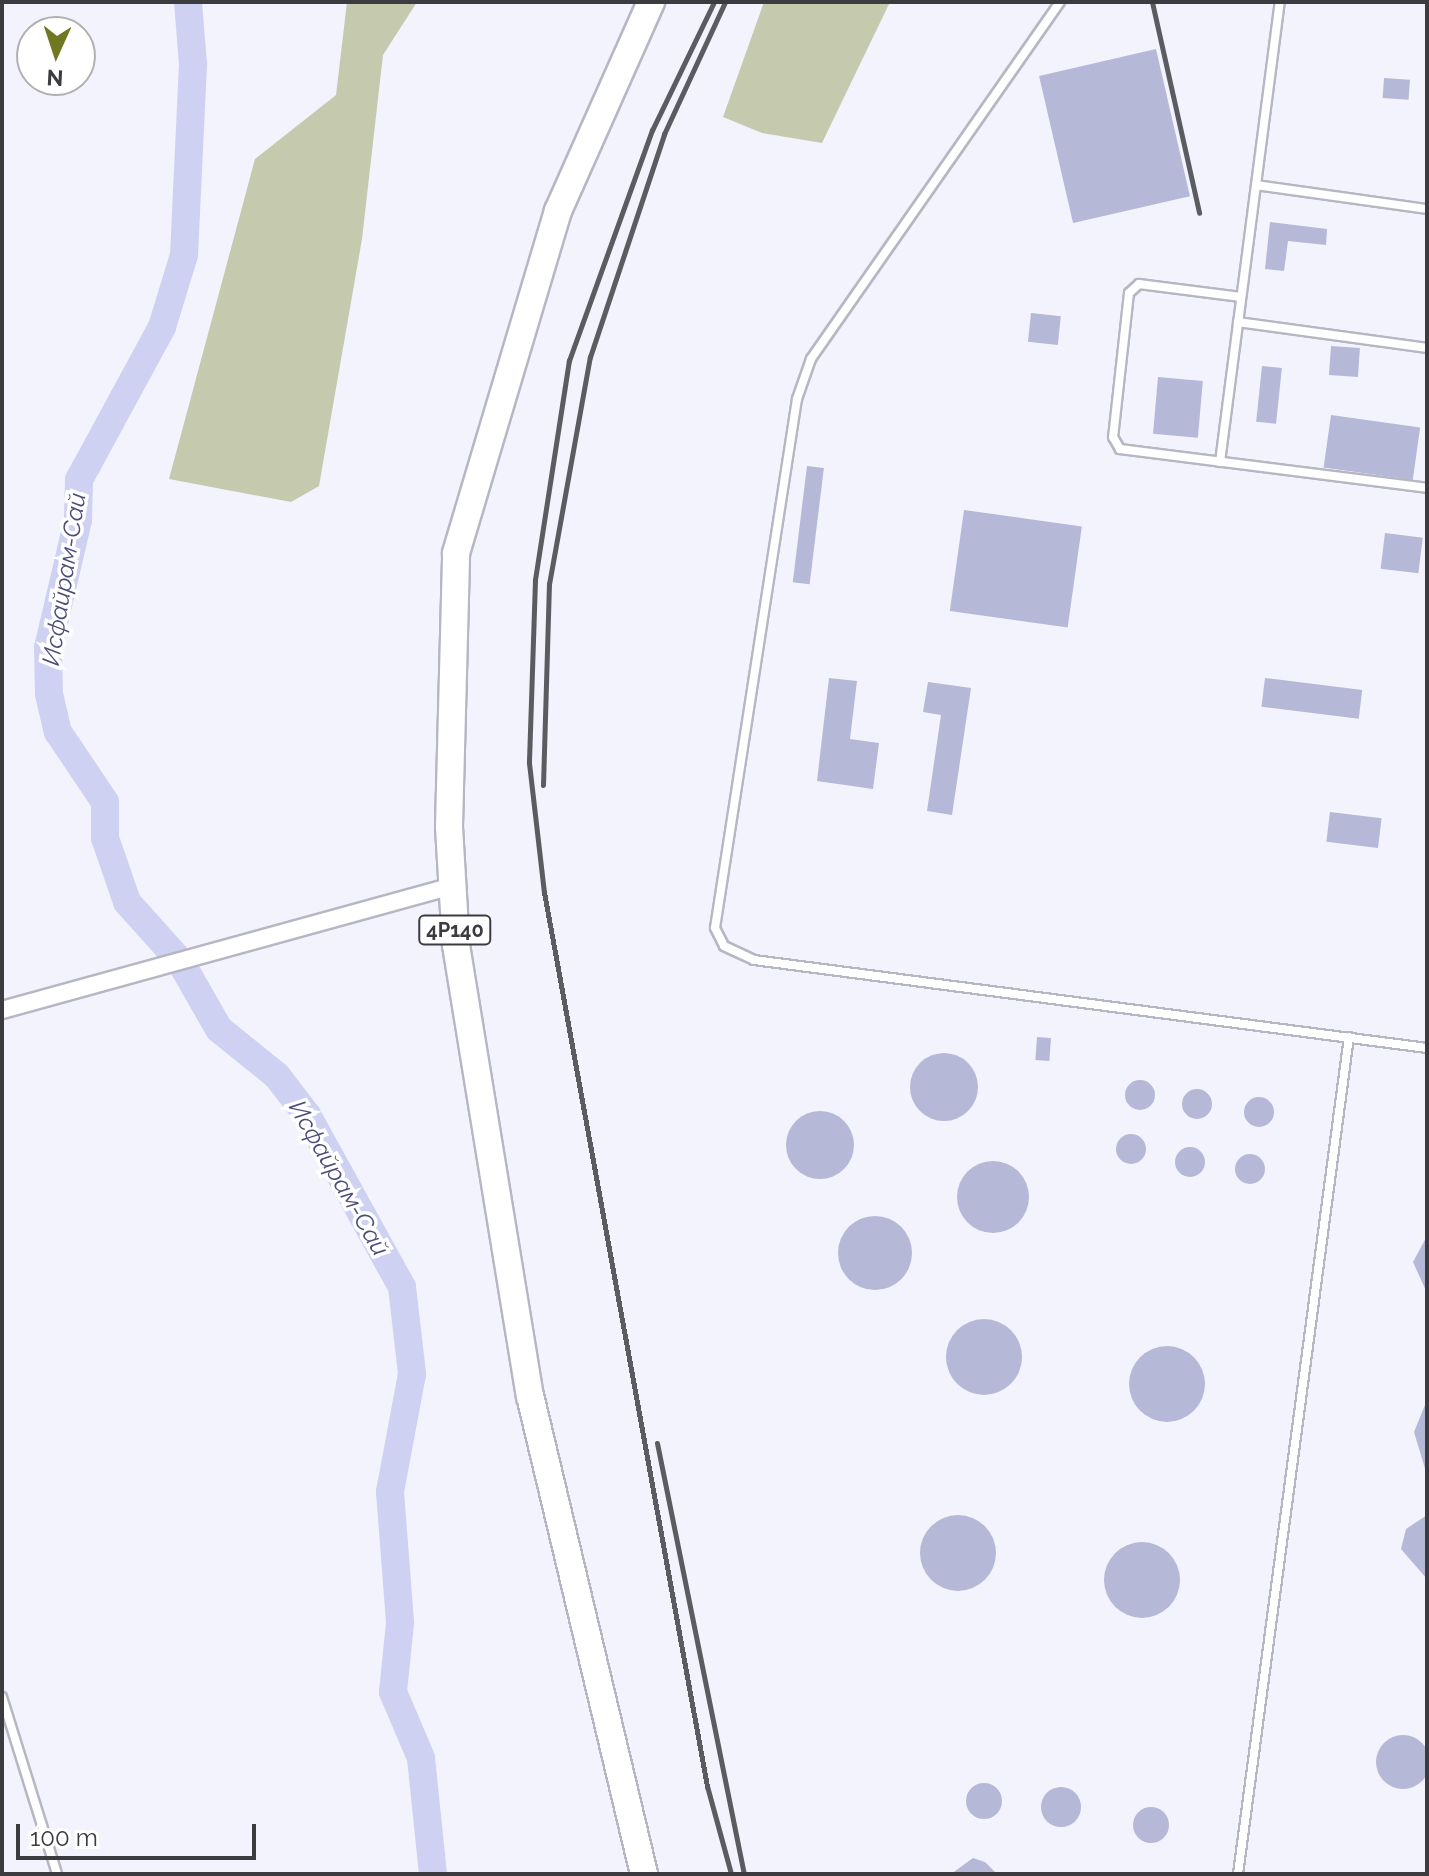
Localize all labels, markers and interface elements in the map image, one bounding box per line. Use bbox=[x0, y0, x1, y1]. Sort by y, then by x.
north arrow bbox=[16, 16, 96, 96]
text: N bbox=[46, 65, 64, 91]
water label: Исфайрам-Сай bbox=[36, 491, 92, 667]
road number: 4P140 bbox=[417, 914, 493, 946]
water label: Исфайрам-Сай bbox=[283, 1095, 395, 1261]
scale bar bbox=[20, 1808, 260, 1858]
text: 100 m bbox=[30, 1823, 98, 1852]

